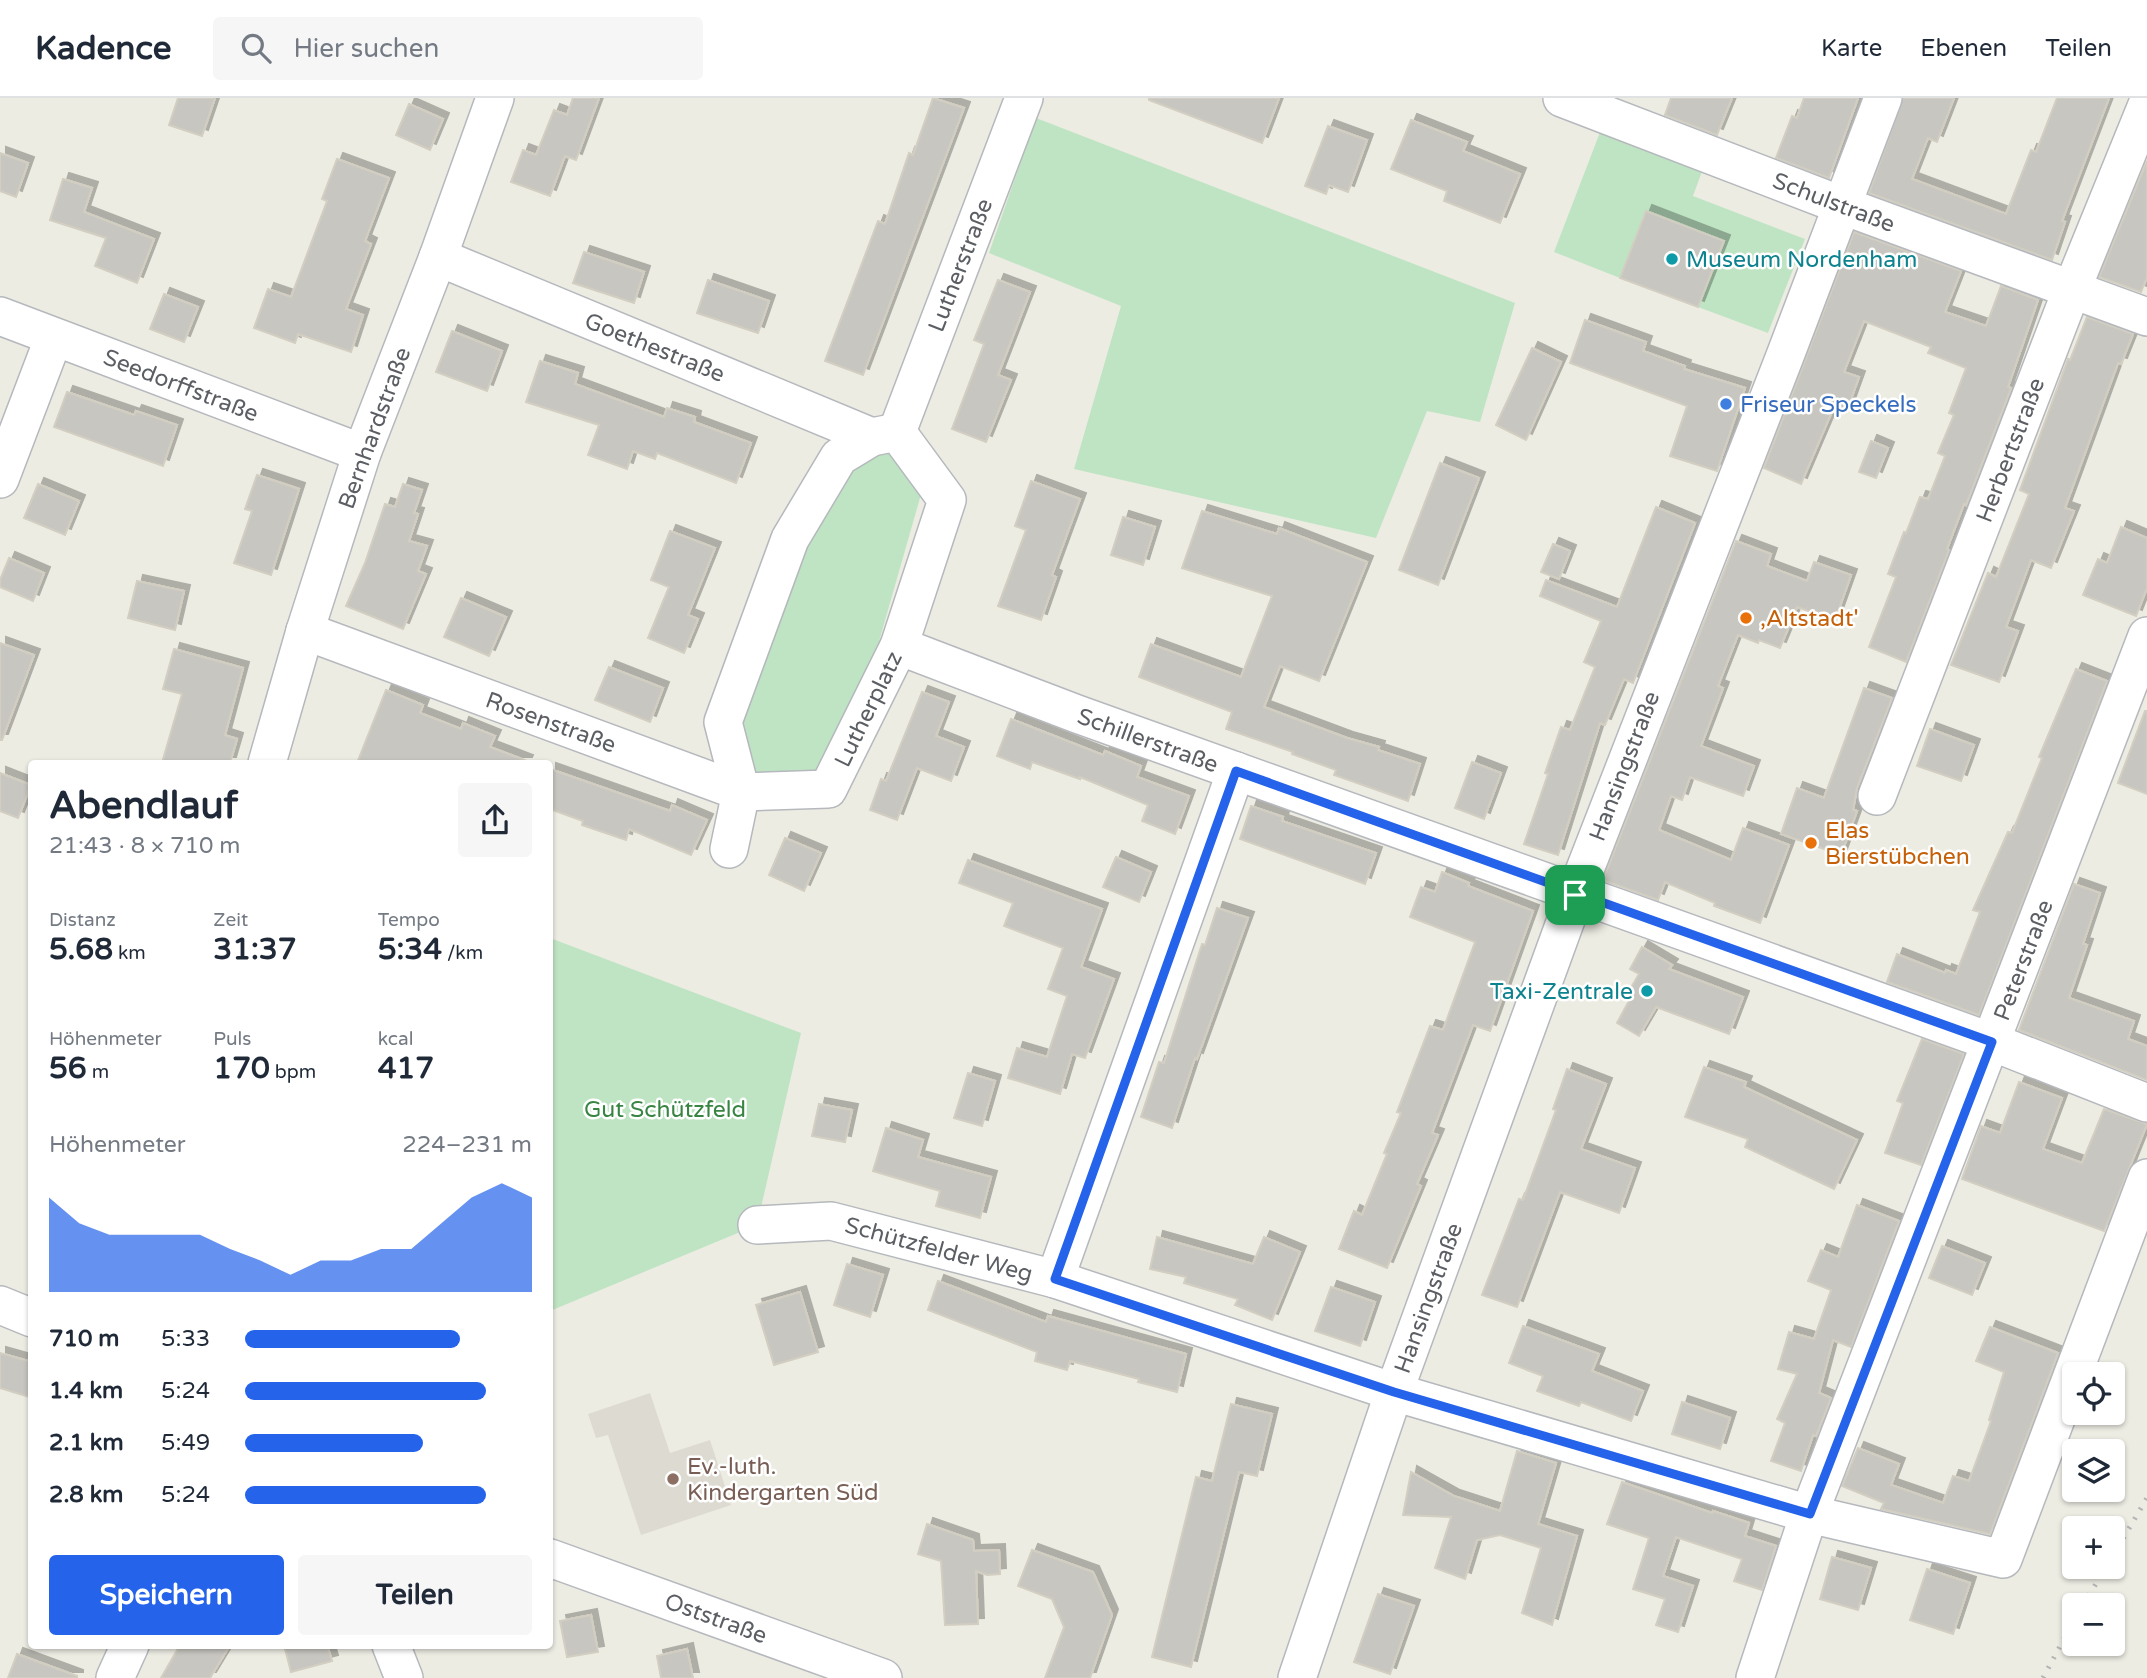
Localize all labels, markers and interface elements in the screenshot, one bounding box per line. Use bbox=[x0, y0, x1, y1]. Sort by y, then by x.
search box bbox=[213, 17, 703, 80]
text: Kadence bbox=[35, 29, 171, 68]
icon: search bbox=[237, 29, 275, 67]
text: Hier suchen bbox=[293, 33, 439, 64]
text: Karte bbox=[1821, 34, 1882, 63]
text: Ebenen bbox=[1920, 34, 2007, 63]
text: Teilen bbox=[2045, 34, 2112, 63]
street label: Schulstraße bbox=[1769, 167, 1899, 239]
street label: Lutherstraße bbox=[923, 195, 999, 336]
place label: Museum Nordenham bbox=[1686, 246, 1917, 274]
marker: Museum Nordenham bbox=[1664, 251, 1680, 267]
street label: Goethestraße bbox=[580, 307, 729, 389]
street label: Seedorffstraße bbox=[99, 344, 262, 428]
street label: Bernhardstraße bbox=[333, 344, 417, 513]
street label: Herbertstraße bbox=[1971, 374, 2051, 527]
place label: Friseur Speckels bbox=[1740, 391, 1917, 419]
marker: Friseur Speckels bbox=[1718, 396, 1734, 412]
place label: ,Altstadt' bbox=[1760, 605, 1859, 633]
marker: ,Altstadt' bbox=[1738, 610, 1754, 626]
street label: Lutherplatz bbox=[829, 647, 909, 772]
street label: Rosenstraße bbox=[482, 686, 620, 760]
street label: Hansingstraße bbox=[1584, 688, 1666, 845]
street label: Schillerstraße bbox=[1073, 702, 1222, 779]
text: Abendlauf bbox=[49, 783, 238, 829]
button: share bbox=[458, 783, 532, 857]
place label: Elas Bierstübchen bbox=[1825, 817, 1970, 871]
text: 21:43 · 8 × 710 m bbox=[49, 832, 240, 860]
marker: Elas Bierstübchen bbox=[1803, 835, 1819, 851]
pin bbox=[1545, 865, 1605, 925]
icon: arrive bbox=[1556, 876, 1594, 914]
street label: Peterstraße bbox=[1988, 896, 2060, 1025]
text: Distanz bbox=[49, 909, 116, 931]
text: Zeit bbox=[213, 909, 248, 931]
text: Tempo bbox=[378, 909, 440, 931]
text: 5.68 bbox=[49, 931, 113, 968]
text: 31:37 bbox=[213, 931, 297, 968]
text: 5:34 bbox=[378, 931, 442, 968]
text: km bbox=[113, 942, 146, 964]
text: /km bbox=[442, 942, 483, 964]
place label: Taxi-Zentrale bbox=[1490, 978, 1633, 1006]
marker: Taxi-Zentrale bbox=[1639, 983, 1655, 999]
text: Höhenmeter bbox=[49, 1028, 162, 1050]
text: Puls bbox=[213, 1028, 251, 1050]
text: kcal bbox=[378, 1028, 413, 1050]
text: 56 bbox=[49, 1050, 87, 1087]
text: 170 bbox=[213, 1050, 270, 1087]
text: 417 bbox=[378, 1050, 434, 1087]
text: m bbox=[87, 1061, 109, 1083]
text: bpm bbox=[270, 1061, 316, 1083]
park label: Gut Schützfeld bbox=[584, 1096, 746, 1124]
text: Höhenmeter bbox=[49, 1131, 186, 1159]
text: 224–231 m bbox=[402, 1131, 532, 1159]
street label: Schützfelder Weg bbox=[842, 1211, 1036, 1289]
street label: Hansingstraße bbox=[1389, 1219, 1469, 1377]
text: 710 m bbox=[49, 1325, 119, 1353]
text: 5:33 bbox=[161, 1325, 210, 1353]
map controls bbox=[2062, 1362, 2125, 1656]
button: locate bbox=[2062, 1362, 2125, 1425]
text: 1.4 km bbox=[49, 1377, 123, 1405]
text: 5:24 bbox=[161, 1377, 210, 1405]
text: 2.1 km bbox=[49, 1429, 124, 1457]
text: 5:49 bbox=[161, 1429, 210, 1457]
button: layers bbox=[2062, 1439, 2125, 1502]
place label: Ev.-luth. Kindergarten Süd bbox=[687, 1453, 879, 1507]
marker: Ev.-luth. Kindergarten Süd bbox=[665, 1471, 681, 1487]
text: 2.8 km bbox=[49, 1481, 123, 1509]
text: 5:24 bbox=[161, 1481, 210, 1509]
button: + bbox=[2062, 1516, 2125, 1579]
button: Speichern bbox=[49, 1555, 284, 1635]
button: Teilen bbox=[298, 1555, 532, 1635]
street label: Oststraße bbox=[661, 1588, 771, 1650]
button: − bbox=[2062, 1593, 2125, 1656]

